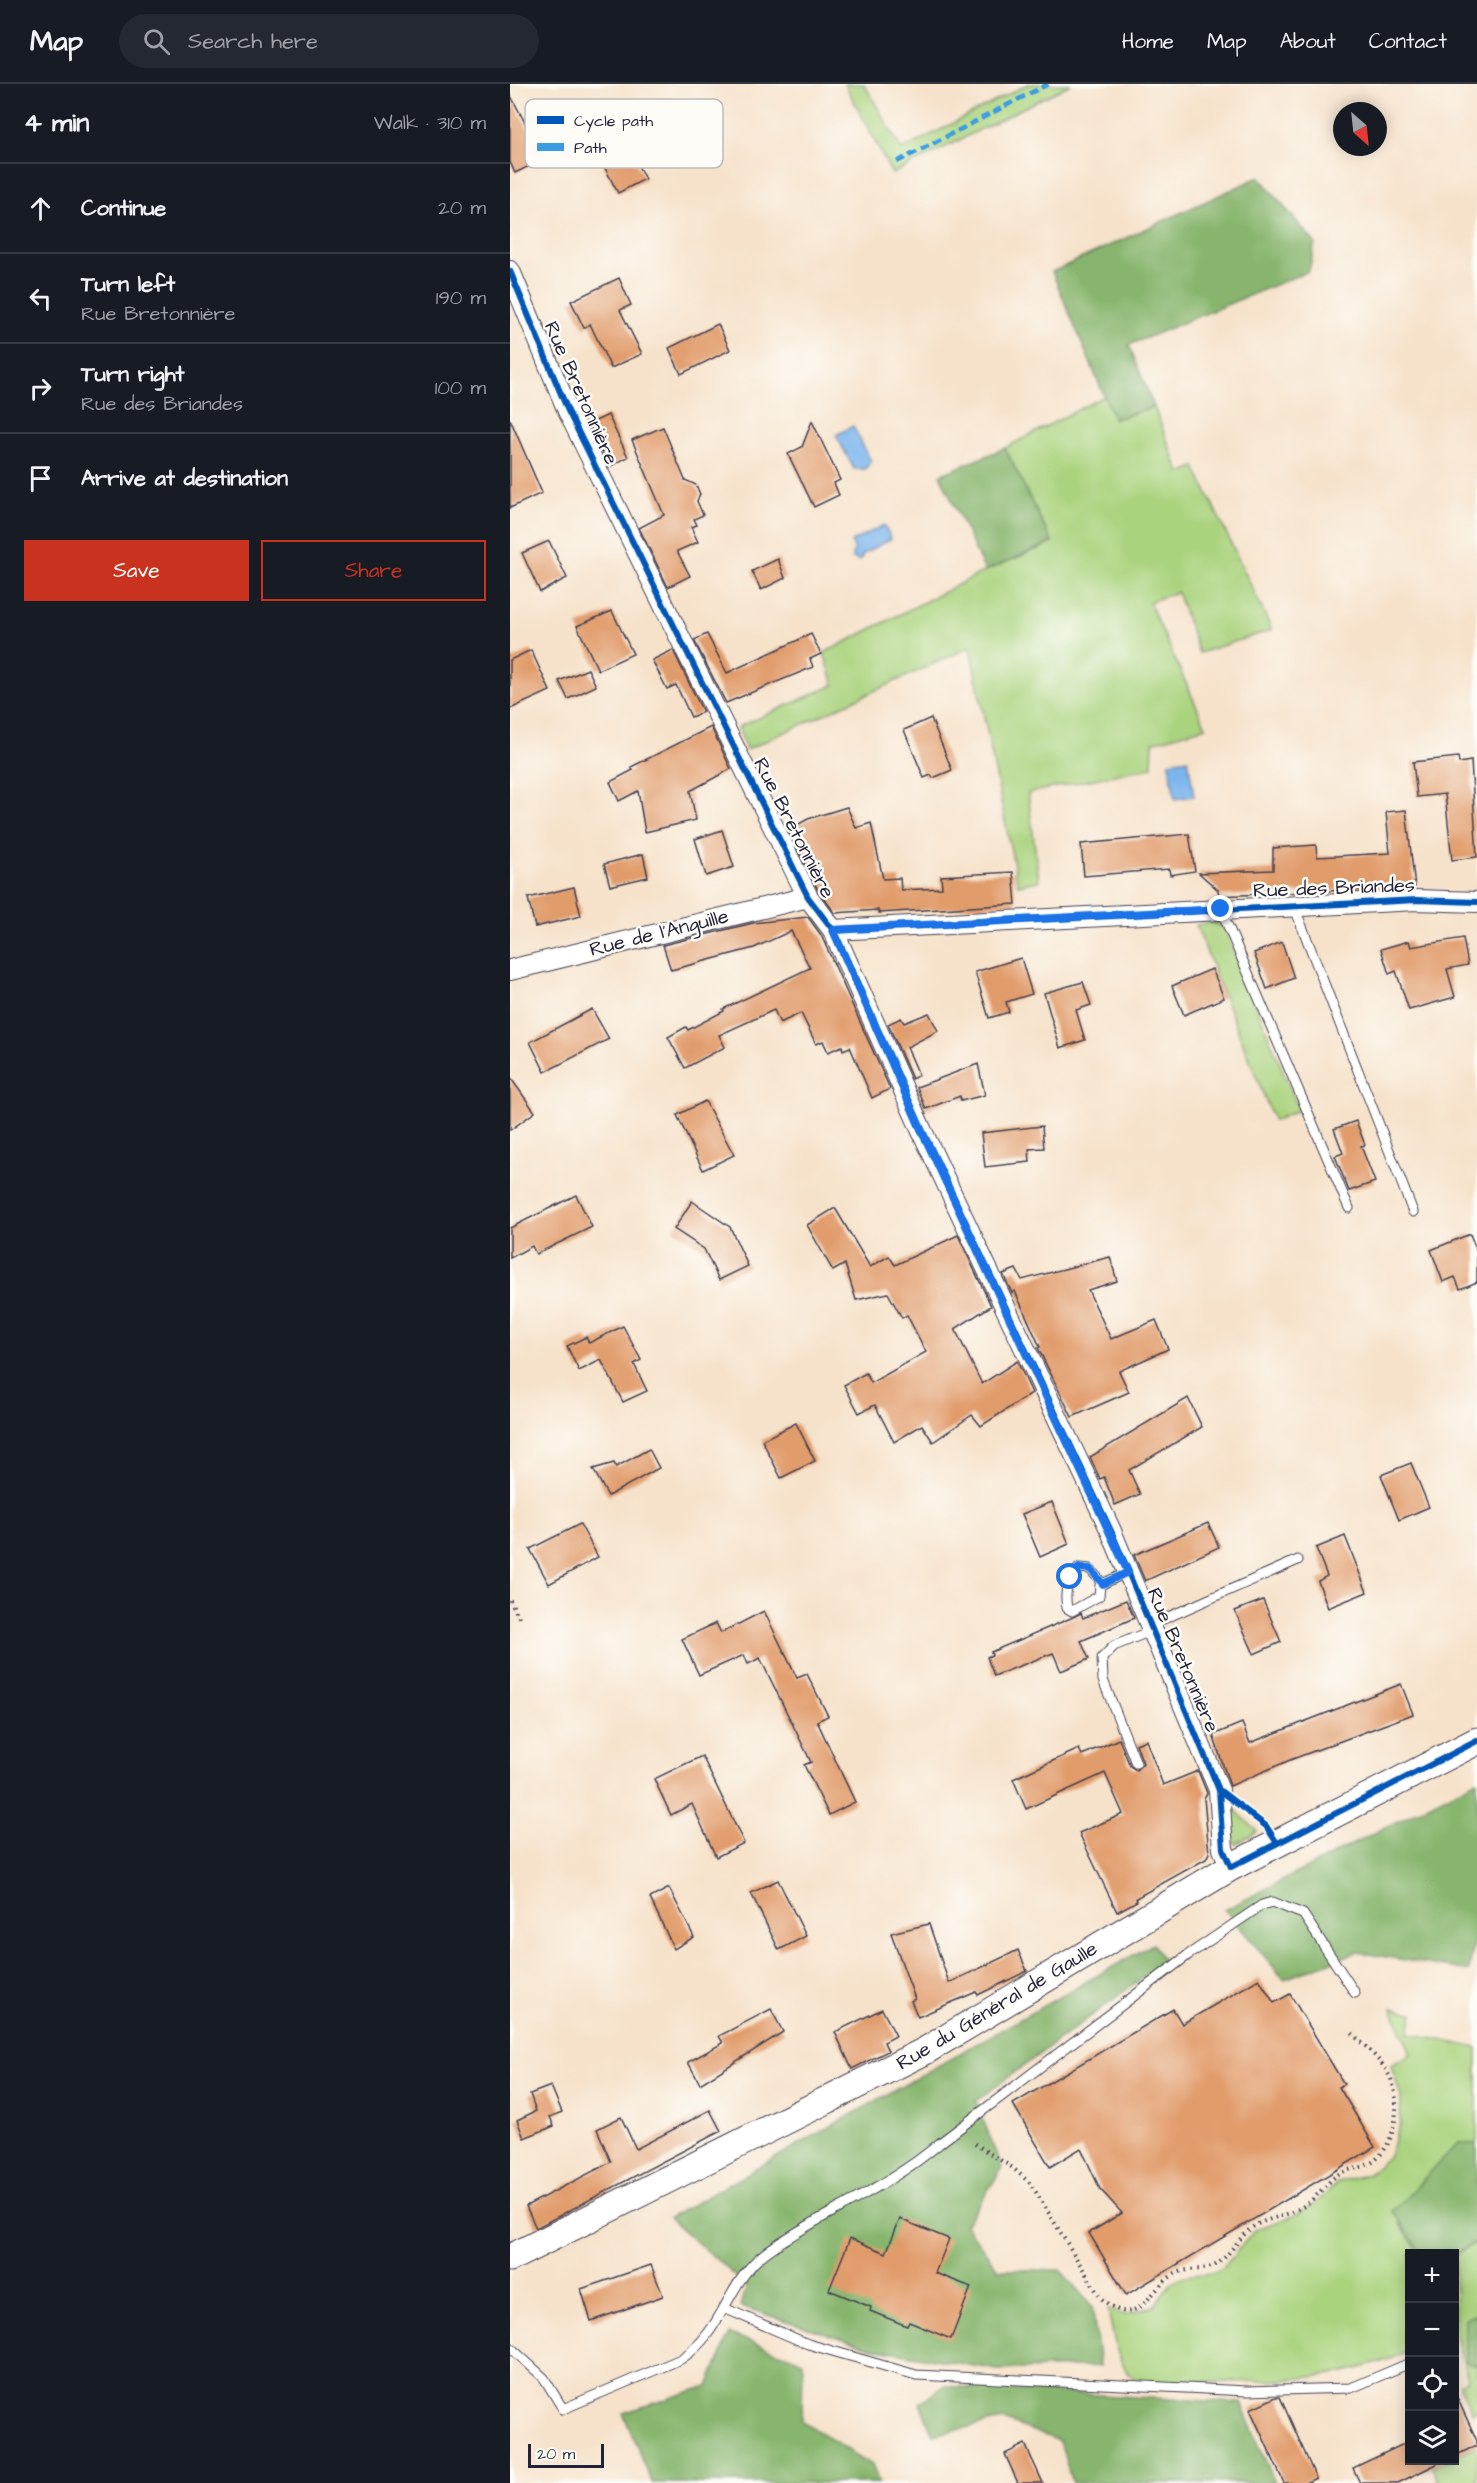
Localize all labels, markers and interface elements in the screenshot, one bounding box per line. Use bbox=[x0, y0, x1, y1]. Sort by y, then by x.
search box bbox=[119, 14, 539, 68]
text: Map bbox=[30, 22, 83, 61]
icon: search bbox=[140, 25, 173, 58]
text: Search here bbox=[188, 26, 318, 57]
text: Home bbox=[1122, 27, 1174, 56]
text: Map bbox=[1207, 27, 1247, 56]
text: About bbox=[1280, 27, 1336, 56]
text: Contact bbox=[1369, 27, 1447, 56]
legend bbox=[525, 99, 723, 168]
north arrow bbox=[1333, 102, 1387, 156]
text: 4 min bbox=[24, 105, 89, 141]
text: Walk · 310 m bbox=[374, 109, 486, 137]
text: Cycle path bbox=[574, 110, 653, 133]
text: Path bbox=[574, 137, 607, 159]
icon: ahead bbox=[24, 192, 57, 225]
text: Continue bbox=[81, 193, 166, 224]
text: 20 m bbox=[438, 194, 486, 222]
text: Turn left bbox=[81, 269, 175, 300]
icon: left bbox=[24, 282, 57, 315]
text: 190 m bbox=[436, 284, 486, 312]
text: Rue Bretonnière bbox=[81, 300, 235, 328]
street label: Rue Bretonnière bbox=[537, 317, 625, 469]
text: Turn right bbox=[81, 359, 184, 390]
icon: right bbox=[24, 372, 57, 405]
text: 100 m bbox=[435, 374, 486, 402]
text: Rue des Briandes bbox=[81, 390, 243, 418]
icon: arrive bbox=[24, 462, 57, 495]
text: Arrive at destination bbox=[81, 463, 288, 494]
button: Save bbox=[24, 540, 249, 601]
button: Share bbox=[261, 540, 486, 601]
street label: Rue Bretonnière bbox=[746, 753, 842, 903]
street label: Rue des Briandes bbox=[1253, 871, 1415, 905]
route end bbox=[1207, 895, 1233, 921]
street label: Rue de l'Anguille bbox=[587, 902, 732, 965]
route start bbox=[1056, 1563, 1082, 1589]
street label: Rue Bretonnière bbox=[1140, 1583, 1226, 1737]
street label: Rue du Général de Gaulle bbox=[891, 1935, 1103, 2077]
map controls bbox=[1405, 2249, 1459, 2465]
button: + bbox=[1405, 2249, 1459, 2303]
button: − bbox=[1405, 2303, 1459, 2357]
button: locate bbox=[1405, 2357, 1459, 2411]
button: layers bbox=[1405, 2411, 1459, 2465]
scale bar bbox=[528, 2441, 604, 2468]
text: 20 m bbox=[537, 2443, 575, 2465]

